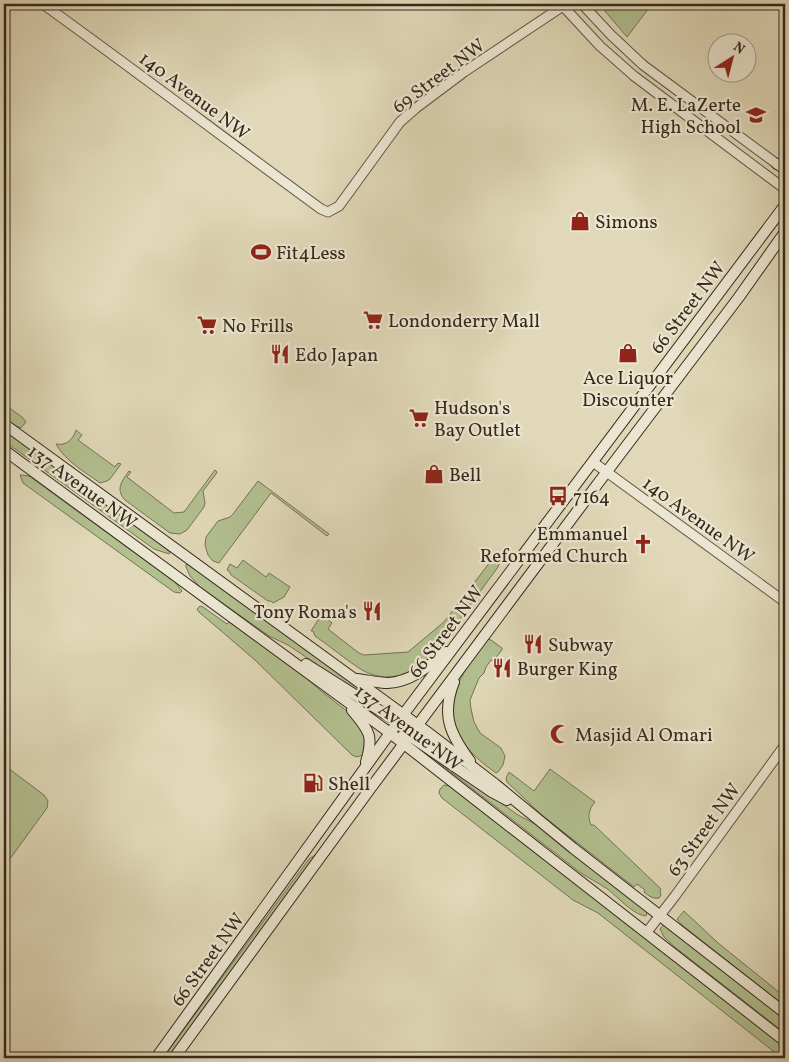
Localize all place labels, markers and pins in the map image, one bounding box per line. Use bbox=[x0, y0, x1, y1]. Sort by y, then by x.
place label: M. E. LaZerte High School bbox=[631, 93, 741, 141]
school or university icon: M. E. LaZerte High School bbox=[745, 104, 767, 126]
shop icon: Simons bbox=[569, 210, 591, 232]
place label: Simons bbox=[595, 210, 658, 236]
sports icon: Fit4Less bbox=[250, 241, 272, 263]
place label: Fit4Less bbox=[276, 241, 346, 267]
supermarket icon: Londonderry Mall bbox=[362, 309, 384, 331]
place label: Londonderry Mall bbox=[388, 309, 540, 335]
supermarket icon: No Frills bbox=[196, 314, 218, 336]
place label: No Frills bbox=[222, 314, 293, 340]
shop icon: Ace Liquor Discounter bbox=[617, 342, 639, 364]
restaurant icon: Edo Japan bbox=[269, 343, 291, 365]
place label: Edo Japan bbox=[295, 343, 378, 369]
place label: Ace Liquor Discounter bbox=[582, 366, 674, 414]
place label: Hudson's Bay Outlet bbox=[434, 396, 521, 444]
supermarket icon: Hudson's Bay Outlet bbox=[408, 407, 430, 429]
shop icon: Bell bbox=[423, 463, 445, 485]
place label: Bell bbox=[449, 463, 482, 489]
bus stop icon: 7164 bbox=[547, 485, 569, 507]
place label: 7164 bbox=[573, 485, 610, 511]
place label: Emmanuel Reformed Church bbox=[480, 522, 628, 570]
church icon: Emmanuel Reformed Church bbox=[632, 533, 654, 555]
place label: Tony Roma's bbox=[253, 600, 357, 626]
restaurant icon: Tony Roma's bbox=[361, 600, 383, 622]
restaurant icon: Subway bbox=[522, 633, 544, 655]
place label: Subway bbox=[548, 633, 613, 659]
restaurant icon: Burger King bbox=[491, 657, 513, 679]
place label: Burger King bbox=[517, 657, 618, 683]
mosque icon: Masjid Al Omari bbox=[549, 723, 571, 745]
place label: Masjid Al Omari bbox=[575, 723, 713, 749]
fuel station icon: Shell bbox=[302, 772, 324, 794]
place label: Shell bbox=[328, 772, 370, 798]

